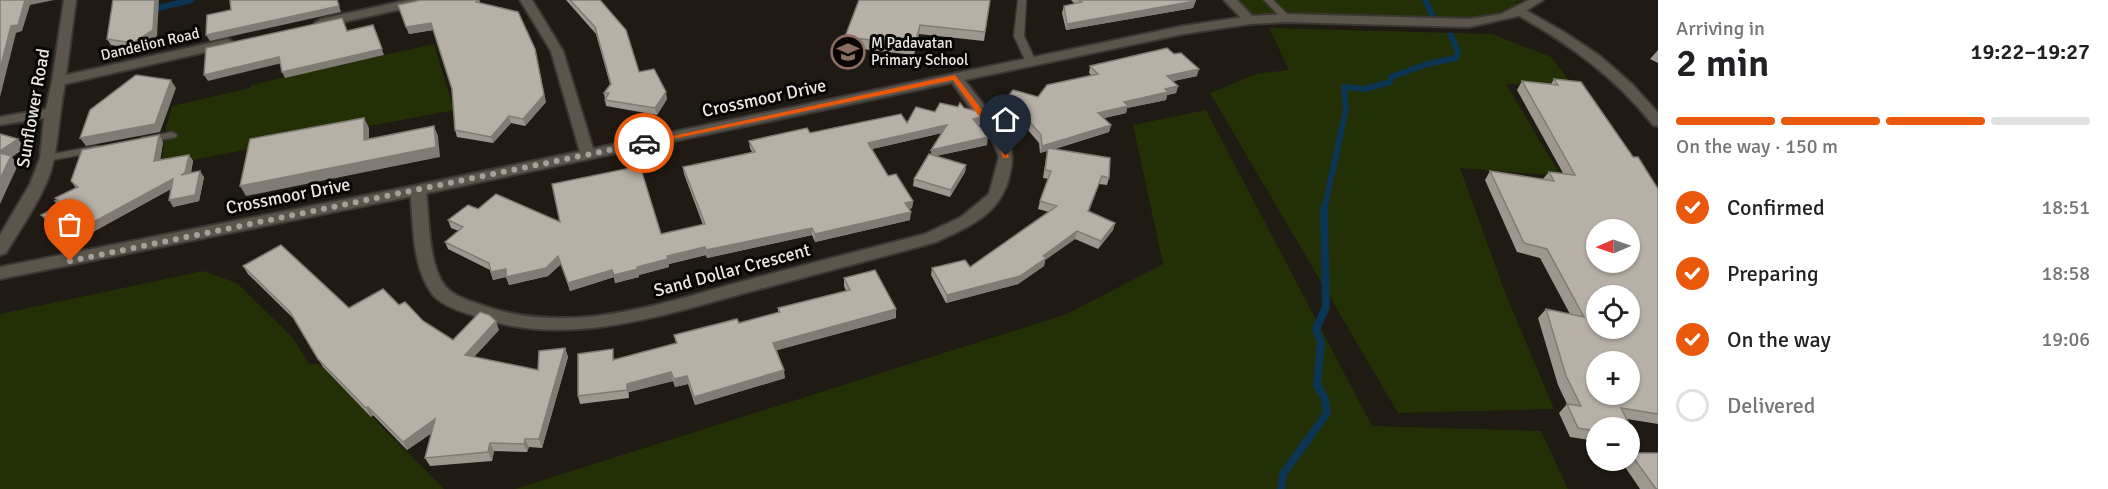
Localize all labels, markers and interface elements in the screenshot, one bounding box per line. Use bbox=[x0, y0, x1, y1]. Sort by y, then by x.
text: Arriving in bbox=[1676, 16, 1765, 41]
street label: Dandelion Road bbox=[99, 24, 201, 64]
school or university icon: M Padavatan Primary School bbox=[830, 34, 866, 70]
place label: M Padavatan Primary School bbox=[871, 34, 968, 69]
text: 19:22–19:27 bbox=[1971, 38, 2090, 65]
text: 2 min bbox=[1676, 39, 1769, 87]
street label: Sunflower Road bbox=[12, 47, 54, 169]
street label: Crossmoor Drive bbox=[700, 74, 828, 122]
pin bbox=[980, 94, 1031, 156]
icon: home bbox=[989, 103, 1022, 136]
courier bbox=[614, 113, 674, 173]
icon: car bbox=[628, 127, 661, 160]
text: On the way · 150 m bbox=[1676, 134, 1838, 159]
street label: Crossmoor Drive bbox=[224, 173, 352, 219]
icon: check bbox=[1676, 191, 1709, 224]
text: Confirmed bbox=[1727, 194, 1825, 221]
text: 18:51 bbox=[2041, 195, 2090, 220]
pin bbox=[44, 199, 95, 261]
icon: bag bbox=[53, 208, 86, 241]
north arrow bbox=[1586, 219, 1640, 273]
map controls bbox=[1586, 219, 1640, 471]
street label: Sand Dollar Crescent bbox=[651, 239, 813, 301]
icon: check bbox=[1676, 257, 1709, 290]
text: Preparing bbox=[1727, 260, 1819, 287]
text: 18:58 bbox=[2041, 261, 2090, 286]
button: locate bbox=[1586, 285, 1640, 339]
icon: check bbox=[1676, 323, 1709, 356]
text: On the way bbox=[1727, 326, 1831, 353]
text: 19:06 bbox=[2041, 327, 2090, 352]
button: + bbox=[1586, 351, 1640, 405]
text: Delivered bbox=[1727, 392, 1815, 419]
button: − bbox=[1586, 417, 1640, 471]

